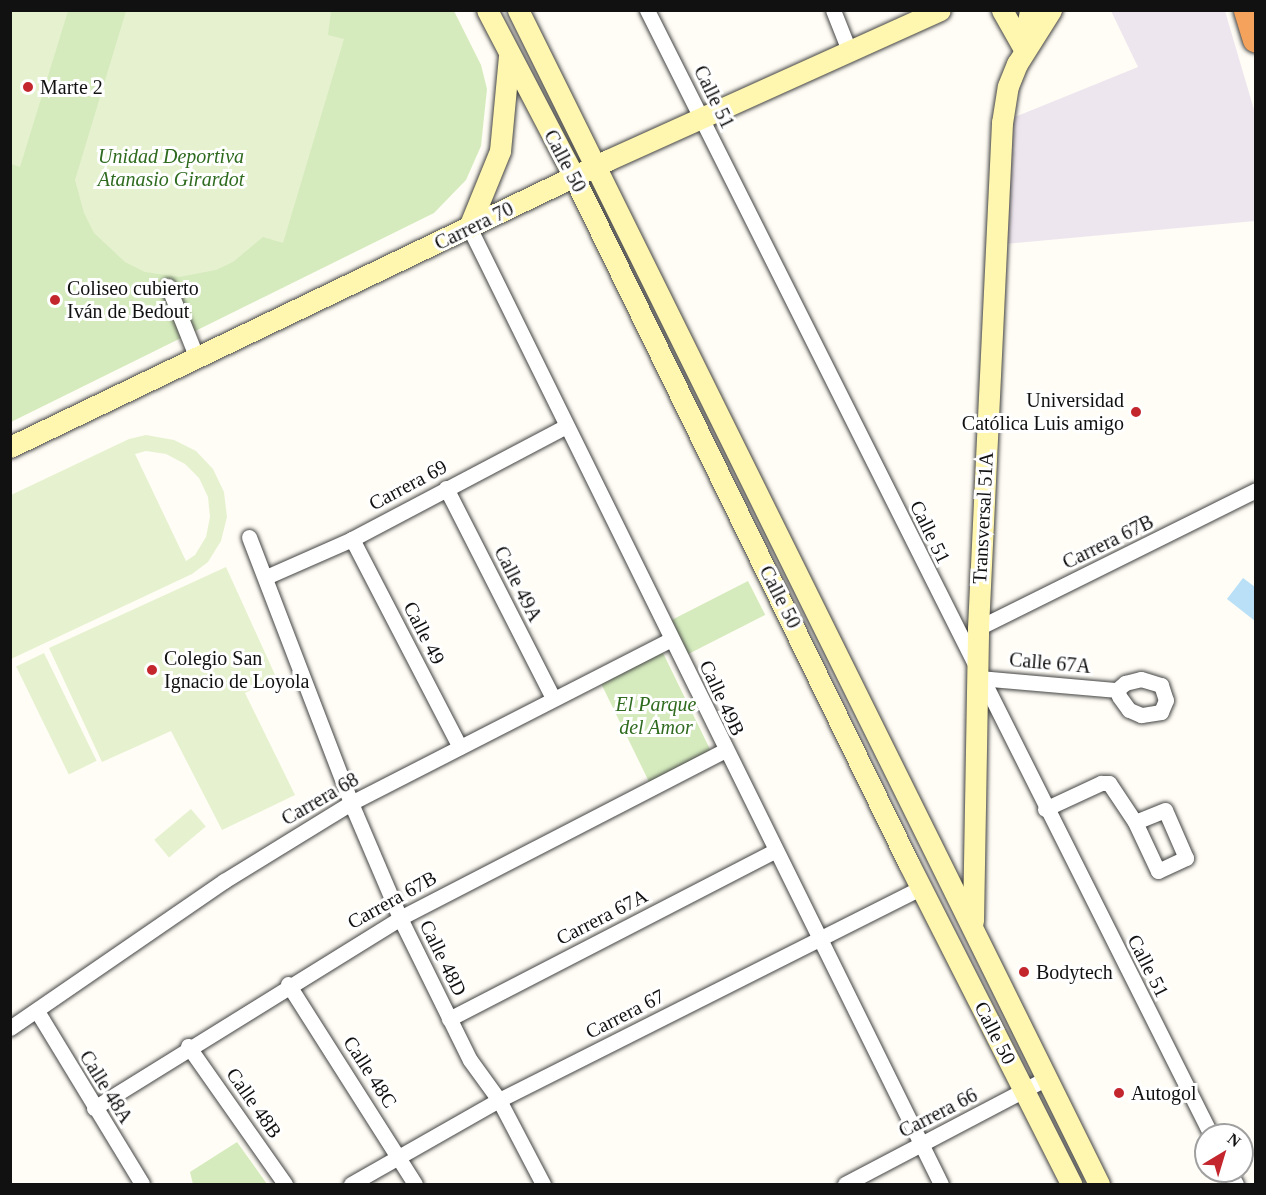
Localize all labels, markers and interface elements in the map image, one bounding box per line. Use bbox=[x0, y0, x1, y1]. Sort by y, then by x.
street label: Calle 51 bbox=[688, 62, 740, 132]
place label: Marte 2 bbox=[40, 75, 103, 99]
marker: Marte 2 bbox=[21, 80, 35, 94]
street label: Calle 50 bbox=[539, 126, 591, 196]
park label: Unidad Deportiva Atanasio Girardot bbox=[98, 144, 244, 191]
street label: Carrera 70 bbox=[431, 197, 517, 255]
place label: Coliseo cubierto Iván de Bedout bbox=[67, 276, 199, 323]
marker: Coliseo cubierto Iván de Bedout bbox=[48, 293, 62, 307]
place label: Universidad Católica Luis amigo bbox=[962, 388, 1124, 435]
marker: Universidad Católica Luis amigo bbox=[1129, 405, 1143, 419]
street label: Transversal 51A bbox=[968, 451, 998, 585]
street label: Carrera 69 bbox=[365, 454, 451, 516]
street label: Calle 51 bbox=[904, 497, 956, 567]
street label: Carrera 67B bbox=[1059, 510, 1157, 574]
street label: Calle 49A bbox=[489, 542, 547, 626]
street label: Calle 50 bbox=[754, 562, 806, 632]
street label: Calle 49 bbox=[398, 598, 450, 668]
place label: Colegio San Ignacio de Loyola bbox=[164, 646, 309, 693]
street label: Calle 67A bbox=[1008, 647, 1092, 679]
street label: Calle 49B bbox=[694, 656, 750, 740]
marker: Colegio San Ignacio de Loyola bbox=[145, 663, 159, 677]
park label: El Parque del Amor bbox=[616, 693, 696, 740]
street label: Carrera 68 bbox=[277, 767, 363, 831]
street label: Carrera 67B bbox=[343, 866, 441, 934]
street label: Carrera 67A bbox=[552, 884, 652, 950]
street label: Calle 48D bbox=[414, 916, 472, 1000]
street label: Calle 51 bbox=[1122, 931, 1174, 1001]
place label: Bodytech bbox=[1036, 960, 1113, 984]
marker: Bodytech bbox=[1017, 965, 1031, 979]
street label: Carrera 67 bbox=[582, 984, 668, 1044]
street label: Calle 50 bbox=[969, 998, 1021, 1068]
street label: Calle 48C bbox=[338, 1032, 402, 1112]
street label: Calle 48A bbox=[74, 1046, 138, 1128]
street label: Calle 48B bbox=[221, 1063, 287, 1143]
place label: Autogol bbox=[1131, 1081, 1197, 1105]
street label: Carrera 66 bbox=[895, 1083, 981, 1143]
marker: Autogol bbox=[1112, 1086, 1126, 1100]
north arrow bbox=[1194, 1123, 1254, 1183]
text: N bbox=[1224, 1130, 1244, 1150]

